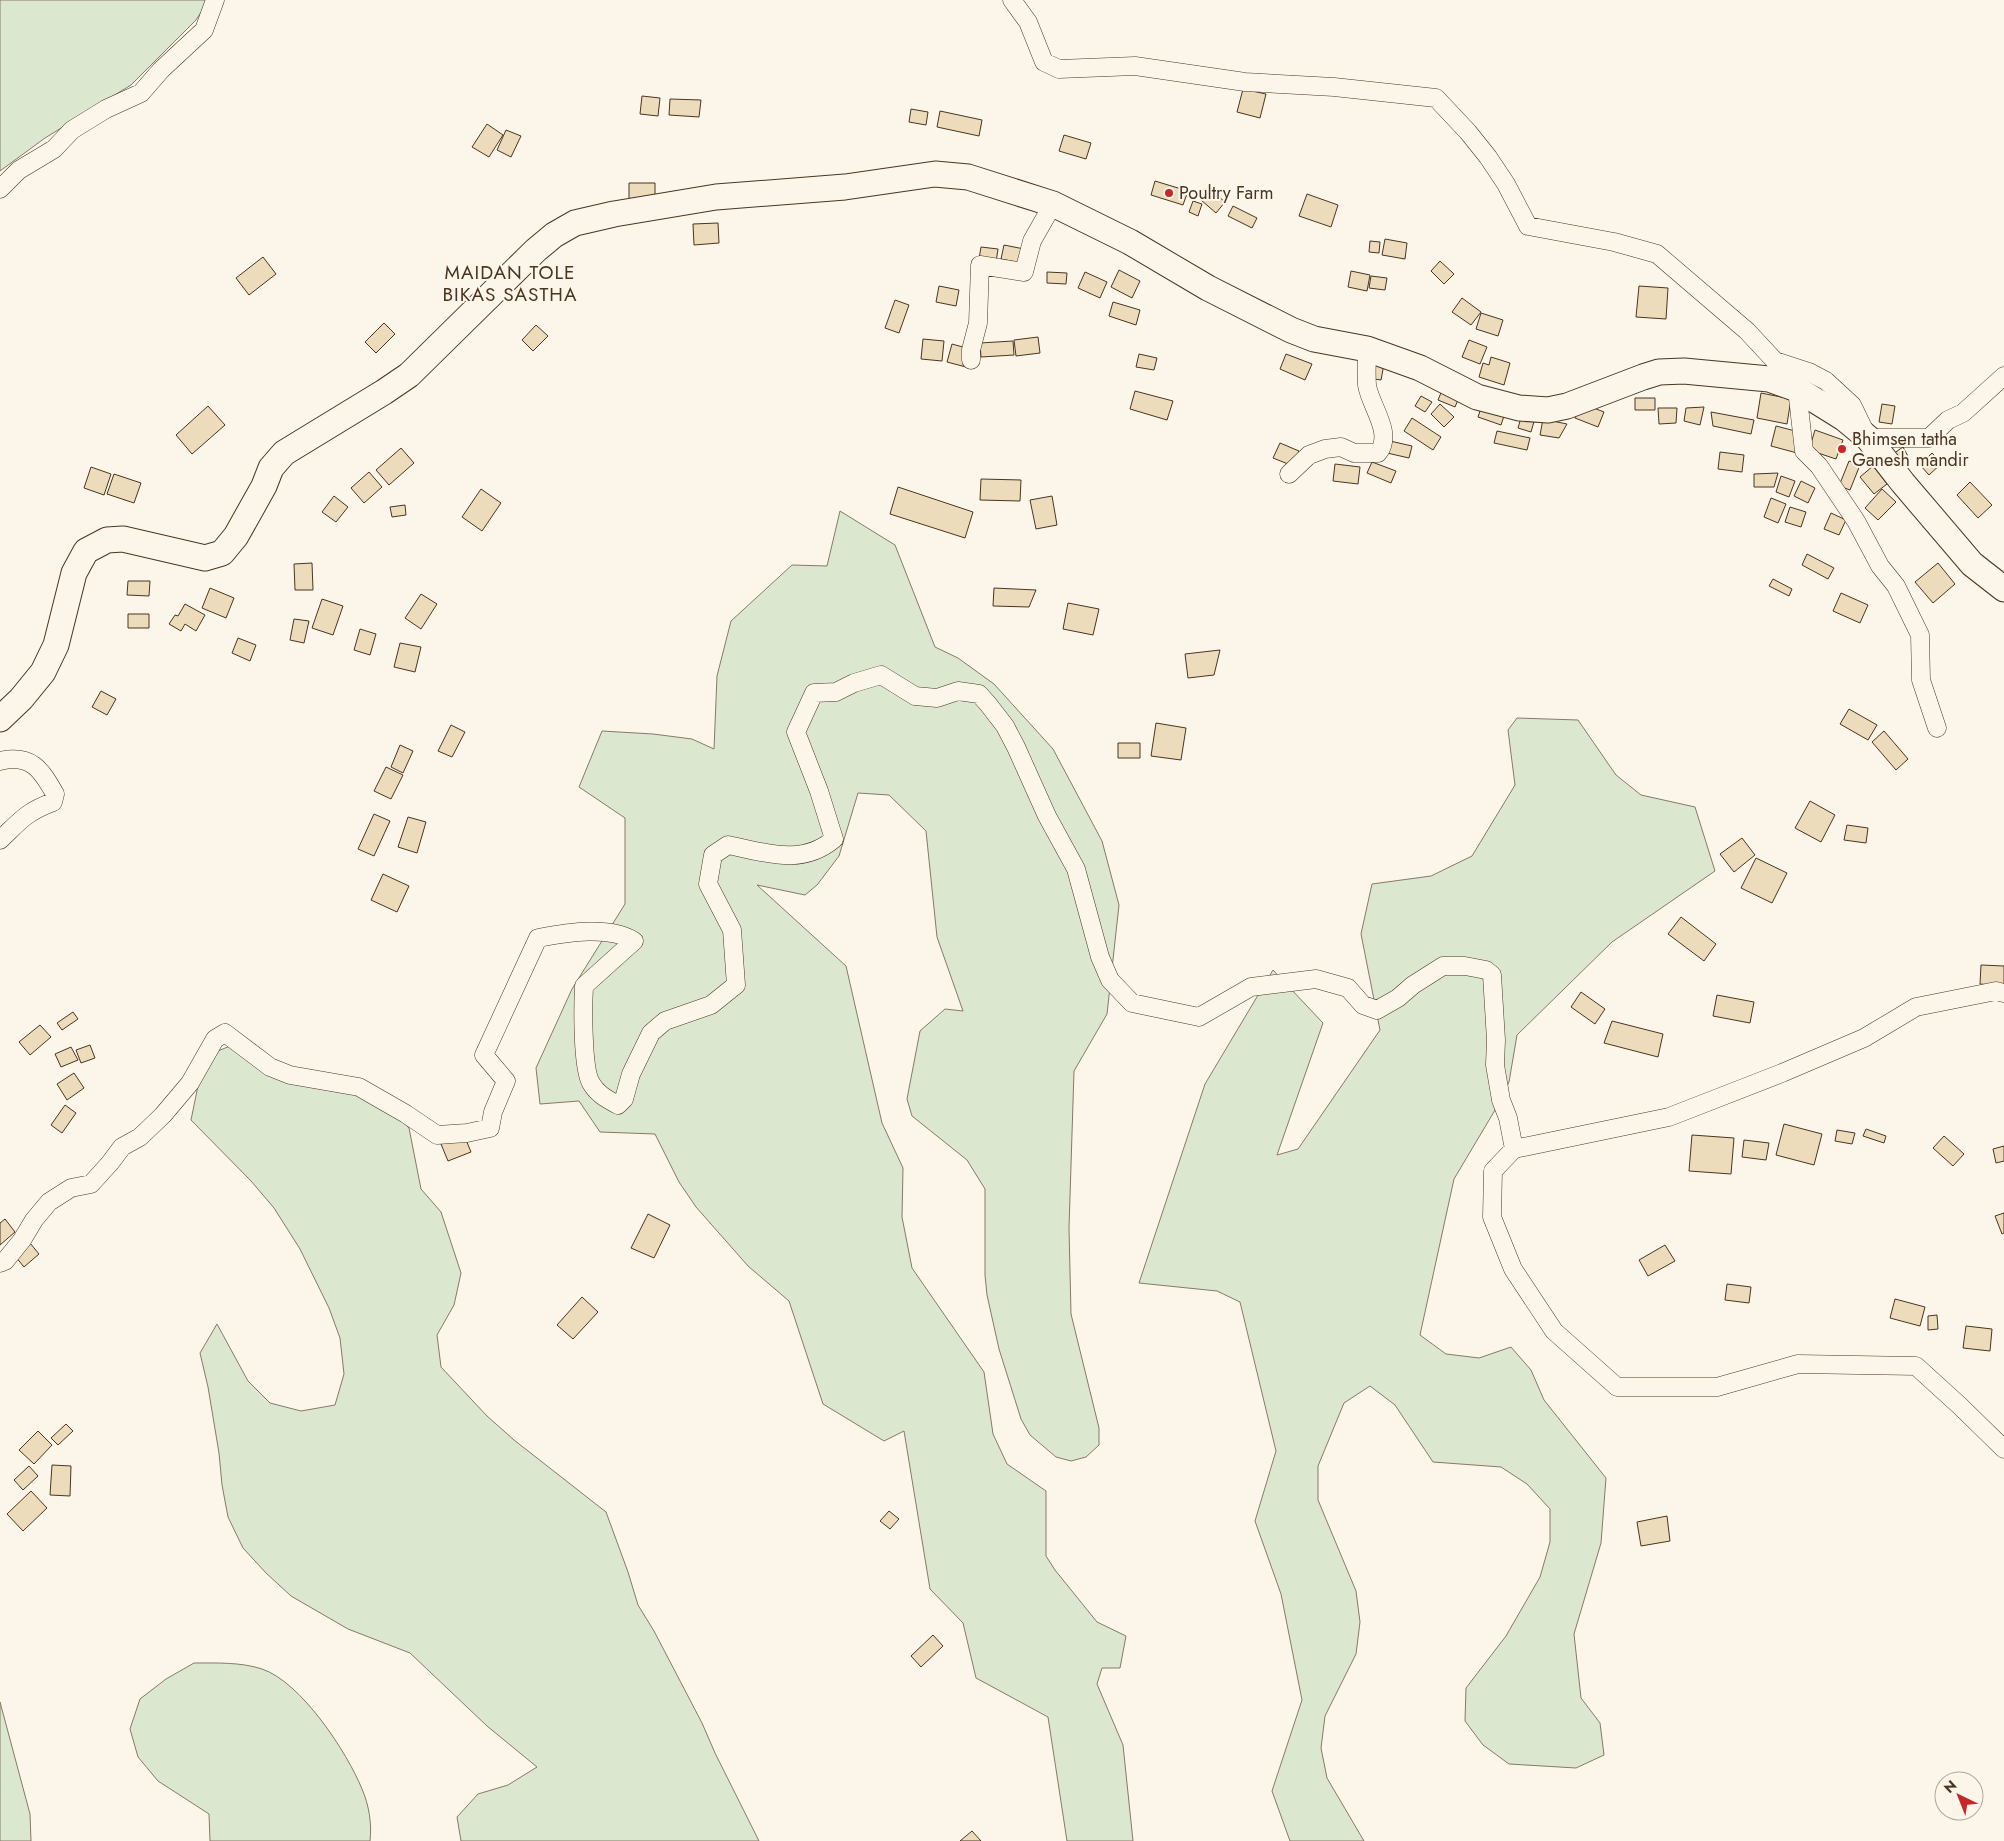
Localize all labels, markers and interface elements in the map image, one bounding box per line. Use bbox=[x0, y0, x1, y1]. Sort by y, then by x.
place label: Poultry Farm bbox=[1179, 180, 1273, 206]
marker: Poultry Farm bbox=[1163, 187, 1175, 199]
district label: MAIDAN TOLE BIKAS SASTHA bbox=[443, 259, 577, 308]
place label: Bhimsen tatha Ganesh mandir bbox=[1852, 426, 1970, 473]
marker: Bhimsen tatha Ganesh mandir bbox=[1836, 443, 1848, 455]
north arrow bbox=[1934, 1771, 1984, 1821]
text: N bbox=[1939, 1775, 1961, 1798]

